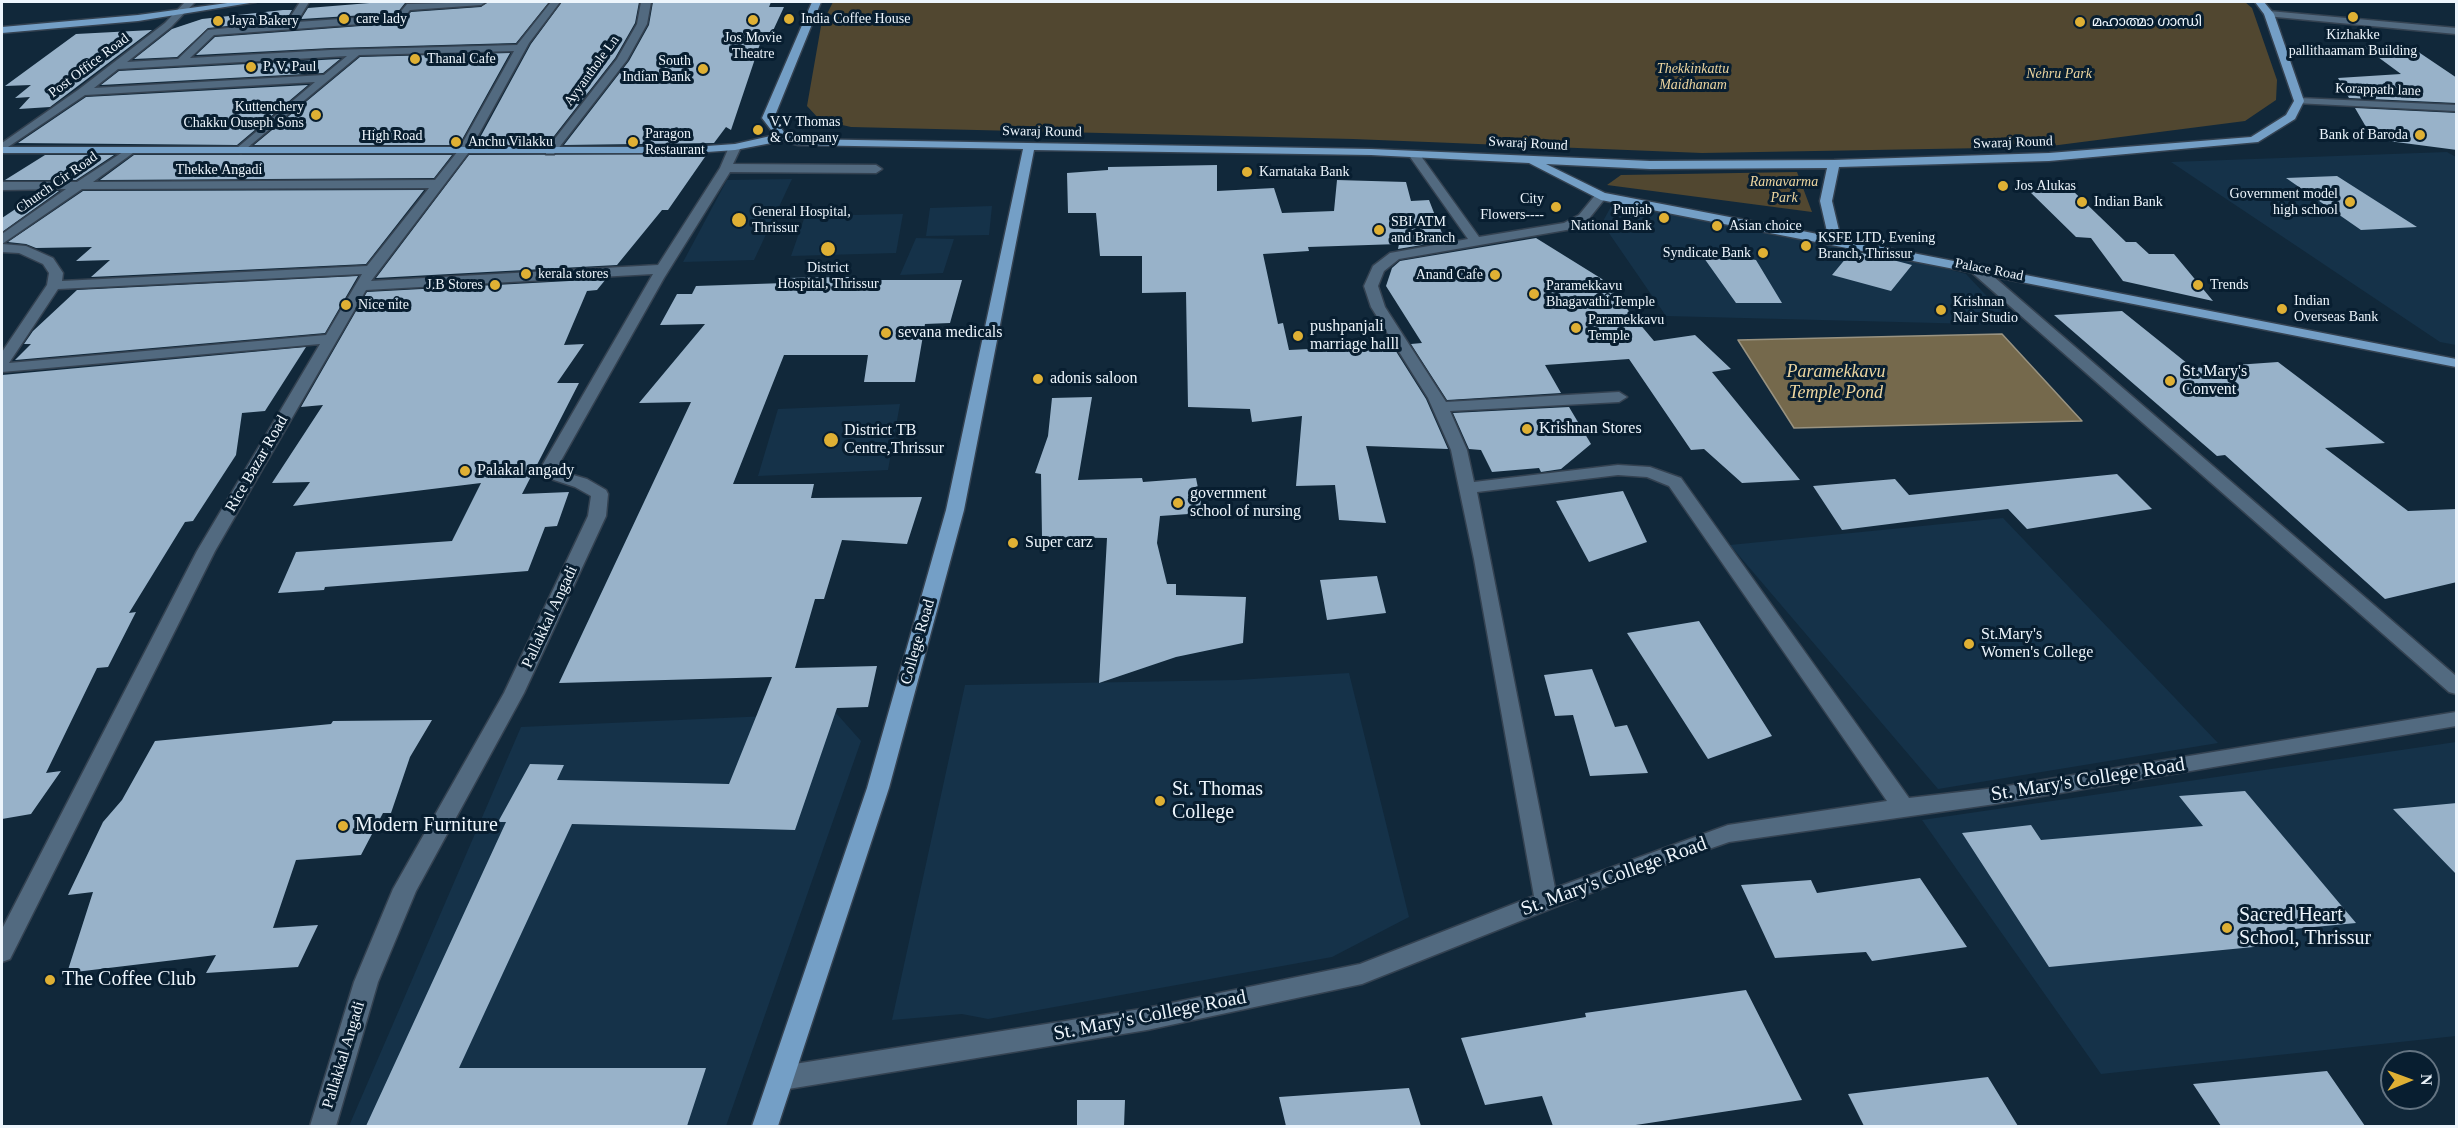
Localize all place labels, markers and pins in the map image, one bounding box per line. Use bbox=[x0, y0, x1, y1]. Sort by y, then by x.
marker: Kizhakke pallithaamam Building bbox=[2346, 10, 2360, 24]
place label: care lady bbox=[356, 11, 407, 27]
place label: India Coffee House bbox=[801, 11, 910, 27]
marker: care lady bbox=[337, 12, 351, 26]
marker: India Coffee House bbox=[782, 12, 796, 26]
place label: Jaya Bakery bbox=[230, 13, 299, 29]
marker: Jos Movie Theatre bbox=[746, 13, 760, 27]
marker: Jaya Bakery bbox=[211, 14, 225, 28]
place label: മഹാത്മാ ഗാന്ധി bbox=[2092, 14, 2202, 30]
marker: മഹാത്മാ ഗാന്ധി bbox=[2073, 15, 2087, 29]
place label: Kizhakke pallithaamam Building bbox=[2289, 27, 2417, 60]
place label: Jos Movie Theatre bbox=[724, 30, 782, 62]
place label: Thanal Cafe bbox=[427, 51, 496, 67]
marker: Thanal Cafe bbox=[408, 52, 422, 66]
place label: South Indian Bank bbox=[622, 53, 691, 86]
place label: P. V. Paul bbox=[263, 59, 316, 75]
marker: P. V. Paul bbox=[244, 60, 258, 74]
marker: South Indian Bank bbox=[696, 62, 710, 76]
place label: Kuttenchery Chakku Ouseph Sons bbox=[183, 99, 304, 132]
marker: Kuttenchery Chakku Ouseph Sons bbox=[309, 108, 323, 122]
place label: V.V Thomas & Company bbox=[770, 114, 841, 146]
marker: V.V Thomas & Company bbox=[751, 123, 765, 137]
place label: Paragon Restaurant bbox=[645, 126, 705, 158]
place label: Bank of Baroda bbox=[2319, 127, 2408, 143]
marker: Bank of Baroda bbox=[2413, 128, 2427, 142]
place label: Anchu Vilakku bbox=[468, 134, 553, 150]
marker: Anchu Vilakku bbox=[449, 135, 463, 149]
marker: Paragon Restaurant bbox=[626, 135, 640, 149]
place label: Karnataka Bank bbox=[1259, 164, 1350, 180]
marker: Karnataka Bank bbox=[1240, 165, 1254, 179]
place label: Jos Alukas bbox=[2015, 178, 2076, 194]
marker: Jos Alukas bbox=[1996, 179, 2010, 193]
place label: Government model high school bbox=[2230, 186, 2338, 219]
place label: City Flowers---- bbox=[1480, 191, 1544, 224]
place label: Indian Bank bbox=[2094, 194, 2163, 210]
marker: Indian Bank bbox=[2075, 195, 2089, 209]
marker: Government model high school bbox=[2343, 195, 2357, 209]
marker: City Flowers---- bbox=[1549, 200, 1563, 214]
place label: Punjab National Bank bbox=[1571, 202, 1652, 234]
place label: General Hospital, Thrissur bbox=[752, 204, 851, 237]
marker: General Hospital, Thrissur bbox=[730, 211, 748, 229]
marker: Punjab National Bank bbox=[1657, 211, 1671, 225]
place label: SBI ATM and Branch bbox=[1391, 214, 1455, 246]
place label: Asian choice bbox=[1729, 218, 1802, 234]
marker: Asian choice bbox=[1710, 219, 1724, 233]
marker: SBI ATM and Branch bbox=[1372, 223, 1386, 237]
place label: KSFE LTD, Evening Branch, Thrissur bbox=[1818, 230, 1935, 262]
marker: KSFE LTD, Evening Branch, Thrissur bbox=[1799, 239, 1813, 253]
marker: District Hospital, Thrissur bbox=[819, 240, 837, 258]
place label: Syndicate Bank bbox=[1663, 245, 1751, 261]
marker: Syndicate Bank bbox=[1756, 246, 1770, 260]
place label: District Hospital, Thrissur bbox=[777, 260, 879, 292]
place label: kerala stores bbox=[538, 266, 608, 282]
marker: kerala stores bbox=[519, 267, 533, 281]
place label: Anand Cafe bbox=[1416, 267, 1483, 283]
marker: Anand Cafe bbox=[1488, 268, 1502, 282]
place label: J.B Stores bbox=[426, 277, 483, 293]
place label: Trends bbox=[2210, 277, 2248, 293]
marker: J.B Stores bbox=[488, 278, 502, 292]
place label: Paramekkavu Bhagavathi Temple bbox=[1546, 278, 1655, 310]
marker: Trends bbox=[2191, 278, 2205, 292]
marker: Paramekkavu Bhagavathi Temple bbox=[1527, 287, 1541, 301]
place label: Indian Overseas Bank bbox=[2294, 293, 2378, 326]
place label: Krishnan Nair Studio bbox=[1953, 294, 2018, 326]
place label: Nice nite bbox=[358, 297, 409, 313]
marker: Nice nite bbox=[339, 298, 353, 312]
marker: Indian Overseas Bank bbox=[2275, 302, 2289, 316]
marker: Krishnan Nair Studio bbox=[1934, 303, 1948, 317]
place label: Paramekkavu Temple bbox=[1588, 312, 1664, 344]
place label: pushpanjali marriage halll bbox=[1310, 317, 1399, 355]
marker: Paramekkavu Temple bbox=[1569, 321, 1583, 335]
place label: sevana medicals bbox=[898, 323, 1002, 343]
marker: sevana medicals bbox=[879, 326, 893, 340]
marker: pushpanjali marriage halll bbox=[1291, 329, 1305, 343]
place label: St. Mary's Convent bbox=[2182, 362, 2247, 400]
place label: adonis saloon bbox=[1050, 369, 1138, 389]
marker: adonis saloon bbox=[1031, 372, 1045, 386]
marker: St. Mary's Convent bbox=[2163, 374, 2177, 388]
place label: Krishnan Stores bbox=[1539, 419, 1642, 439]
place label: District TB Centre,Thrissur bbox=[844, 421, 944, 459]
marker: Krishnan Stores bbox=[1520, 422, 1534, 436]
marker: District TB Centre,Thrissur bbox=[822, 431, 840, 449]
place label: Palakal angady bbox=[477, 461, 574, 481]
marker: Palakal angady bbox=[458, 464, 472, 478]
place label: government school of nursing bbox=[1190, 484, 1301, 522]
marker: government school of nursing bbox=[1171, 496, 1185, 510]
place label: Super carz bbox=[1025, 533, 1093, 553]
marker: Super carz bbox=[1006, 536, 1020, 550]
place label: St.Mary's Women's College bbox=[1981, 625, 2093, 663]
marker: St.Mary's Women's College bbox=[1962, 637, 1976, 651]
place label: St. Thomas College bbox=[1172, 778, 1263, 825]
marker: St. Thomas College bbox=[1153, 794, 1167, 808]
place label: Modern Furniture bbox=[355, 814, 498, 838]
marker: Modern Furniture bbox=[336, 819, 350, 833]
place label: Sacred Heart School, Thrissur bbox=[2239, 904, 2371, 951]
marker: Sacred Heart School, Thrissur bbox=[2220, 921, 2234, 935]
place label: The Coffee Club bbox=[62, 968, 196, 992]
marker: The Coffee Club bbox=[43, 973, 57, 987]

